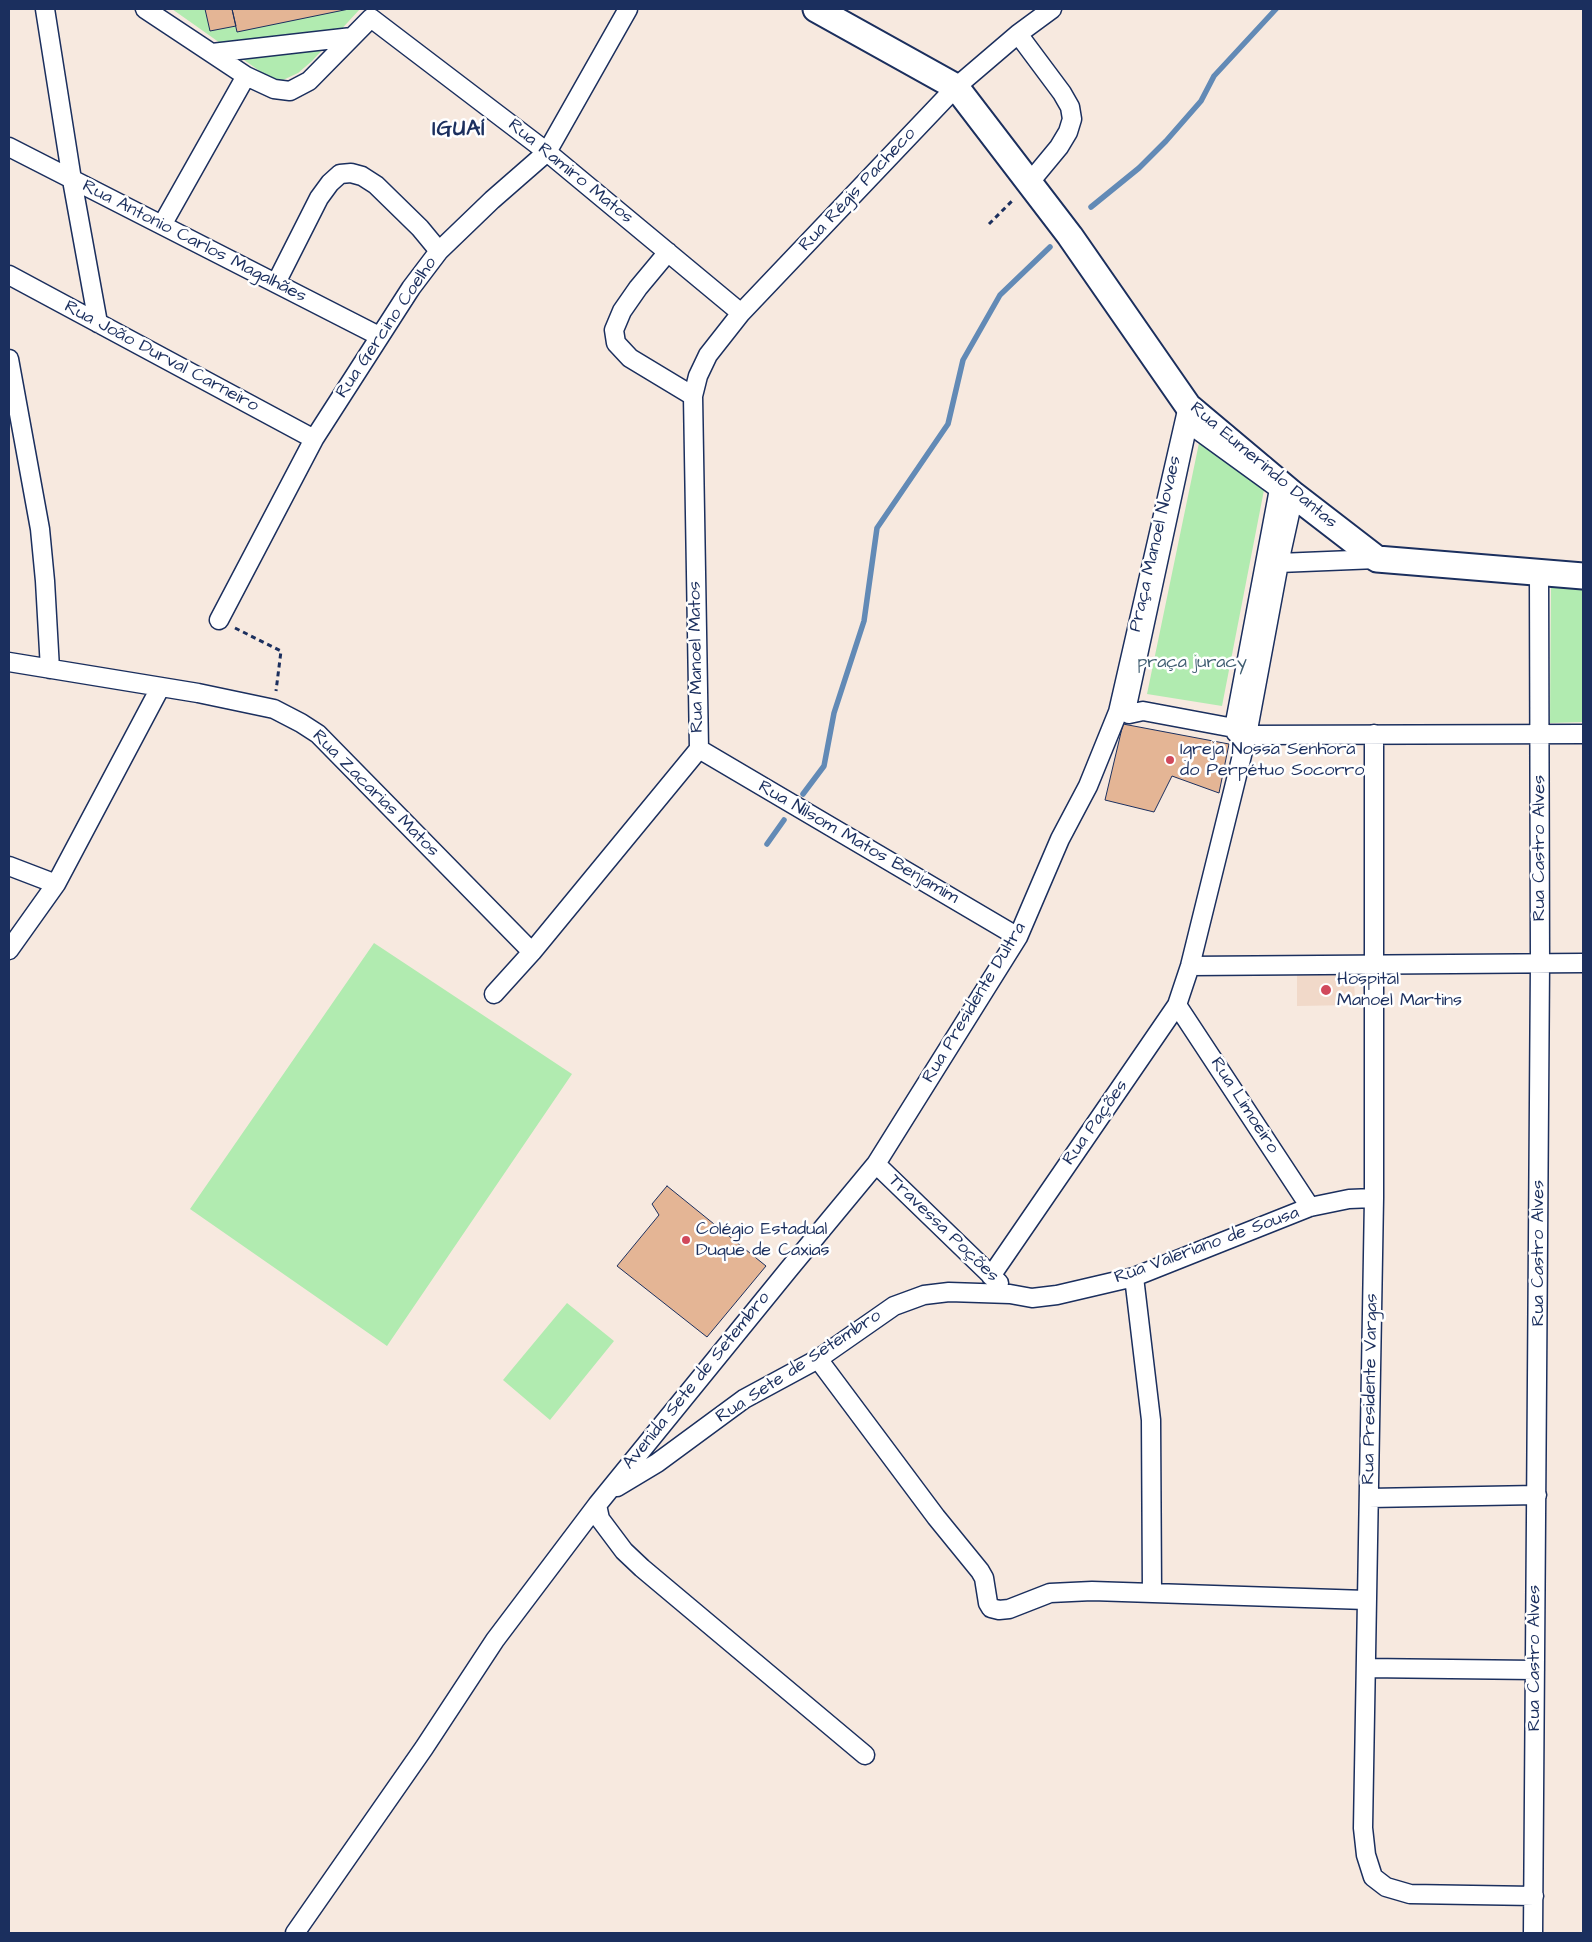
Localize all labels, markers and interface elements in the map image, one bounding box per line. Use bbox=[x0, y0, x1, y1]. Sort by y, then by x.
street label: Rua Ramiro Matos bbox=[503, 115, 637, 229]
district label: IGUAÍ bbox=[432, 117, 486, 143]
street label: Rua Régis Pacheco bbox=[795, 124, 921, 256]
street label: Rua Antonio Carlos Magalhães bbox=[78, 176, 310, 308]
street label: Rua Gercino Coelho bbox=[332, 253, 442, 403]
street label: Rua João Durval Carneiro bbox=[60, 297, 262, 417]
street label: Rua Eumerindo Dantas bbox=[1185, 398, 1341, 534]
street label: Praça Manoel Novaes bbox=[1125, 454, 1187, 634]
street label: Rua Manoel Matos bbox=[685, 581, 709, 733]
park label: praça juracy bbox=[1137, 652, 1247, 674]
street label: Rua Zacarias Matos bbox=[307, 726, 443, 862]
place label: Igreja Nossa Senhora do Perpétuo Socorro bbox=[1180, 739, 1364, 782]
marker: Igreja Nossa Senhora do Perpétuo Socorro bbox=[1164, 754, 1176, 766]
street label: Rua Castro Alves bbox=[1529, 775, 1551, 921]
street label: Rua Nilsom Matos Benjamim bbox=[754, 777, 962, 909]
street label: Rua Presidente Dultra bbox=[919, 919, 1031, 1087]
place label: Hospital Manoel Martins bbox=[1337, 969, 1462, 1012]
marker: Hospital Manoel Martins bbox=[1319, 983, 1333, 997]
street label: Rua Limoeiro bbox=[1205, 1054, 1283, 1158]
street label: Rua Pações bbox=[1059, 1076, 1133, 1170]
street label: Travessa Poções bbox=[883, 1171, 1003, 1287]
street label: Rua Castro Alves bbox=[1528, 1180, 1550, 1326]
street label: Rua Valeriano de Sousa bbox=[1112, 1203, 1302, 1289]
place label: Colégio Estadual Duque de Caxias bbox=[696, 1219, 830, 1262]
marker: Colégio Estadual Duque de Caxias bbox=[680, 1234, 692, 1246]
street label: Avenida Sete de Setembro bbox=[619, 1288, 775, 1474]
street label: Rua Presidente Vargas bbox=[1359, 1293, 1383, 1485]
street label: Rua Sete de Setembro bbox=[712, 1306, 886, 1428]
street label: Rua Castro Alves bbox=[1524, 1585, 1546, 1731]

